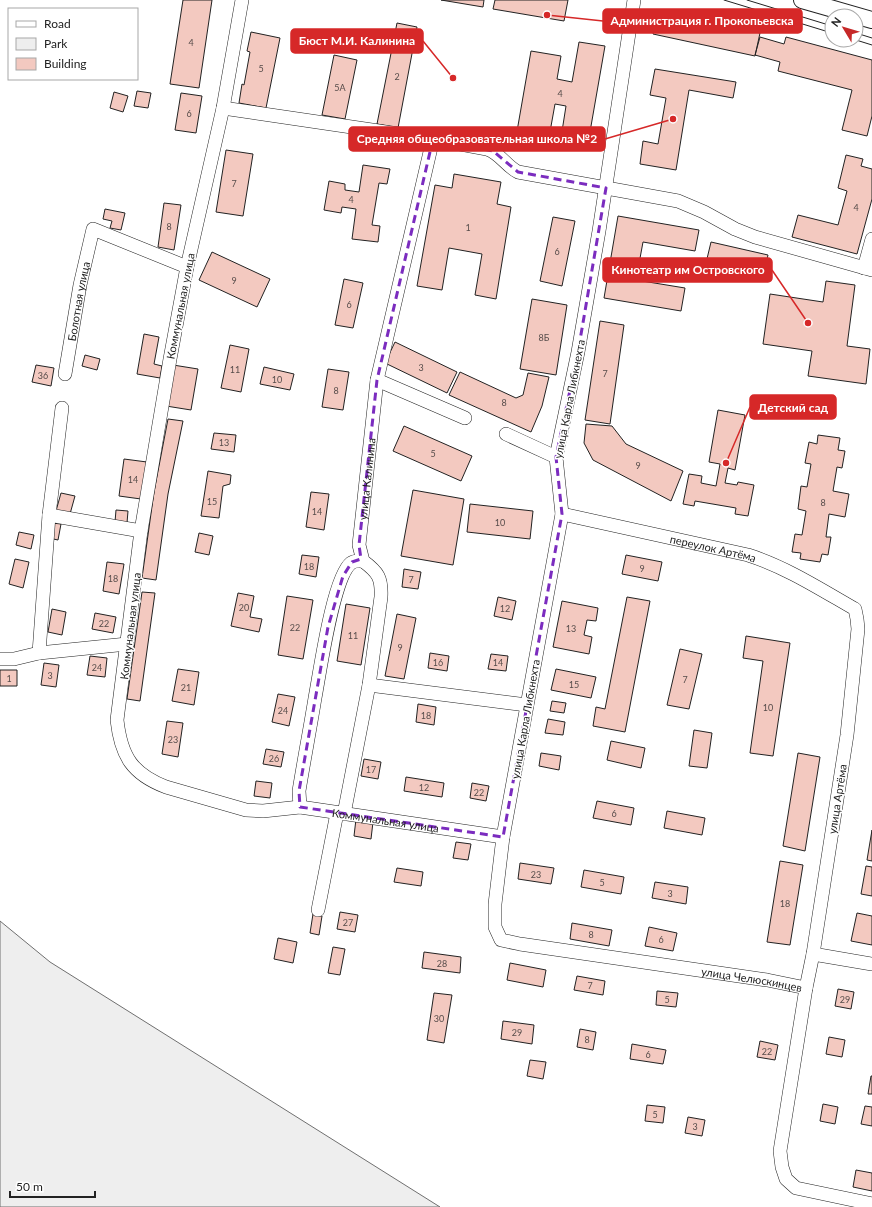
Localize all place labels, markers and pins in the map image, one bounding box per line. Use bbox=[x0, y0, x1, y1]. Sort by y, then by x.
callout: Администрация г. Прокопьевска bbox=[603, 9, 802, 33]
callout: Бюст М.И. Калинина bbox=[291, 29, 423, 53]
callout: Средняя общеобразовательная школа №2 bbox=[349, 127, 605, 151]
callout: Кинотеатр им Островского bbox=[603, 258, 772, 282]
callout: Детский сад bbox=[750, 395, 836, 419]

